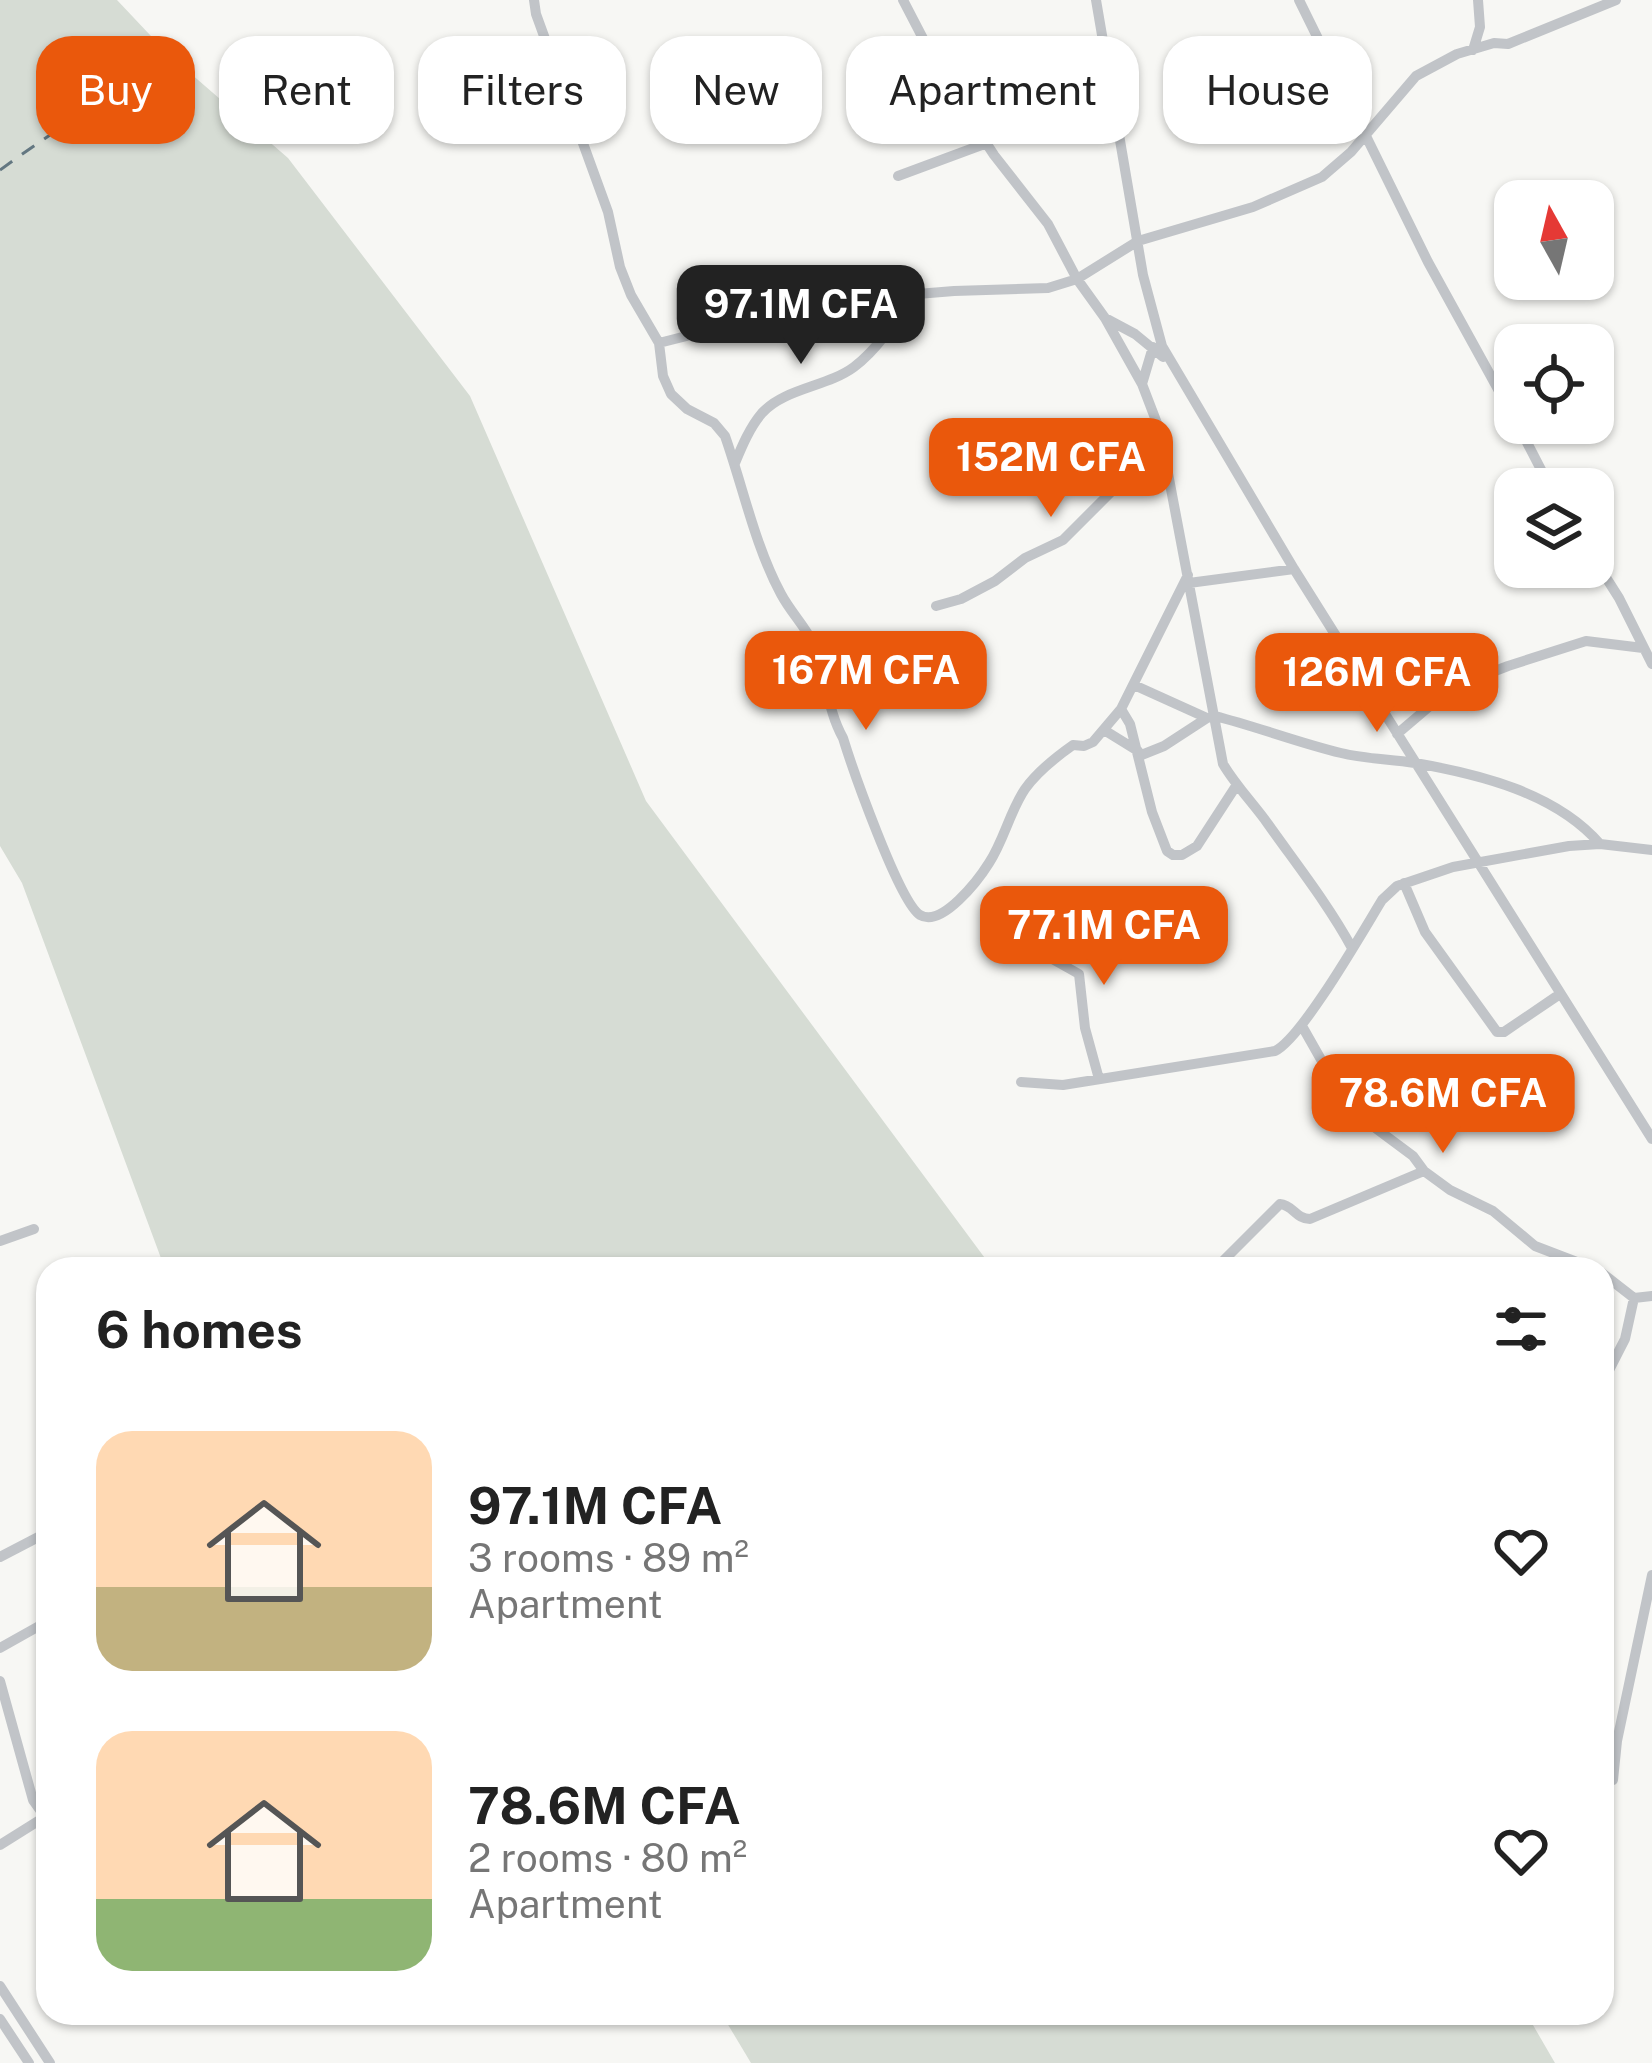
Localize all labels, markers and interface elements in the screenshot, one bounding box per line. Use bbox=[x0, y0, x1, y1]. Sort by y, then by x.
chip: Buy bbox=[36, 36, 195, 144]
chip: Rent bbox=[219, 36, 394, 144]
chip: Filters bbox=[418, 36, 626, 144]
chip: New bbox=[650, 36, 822, 144]
chip: Apartment bbox=[846, 36, 1139, 144]
chip: House bbox=[1163, 36, 1372, 144]
north arrow bbox=[1494, 180, 1614, 300]
map controls bbox=[1494, 180, 1614, 588]
pin: 97.1M CFA bbox=[664, 265, 938, 367]
text: 97.1M CFA bbox=[704, 281, 898, 327]
button: locate bbox=[1494, 324, 1614, 444]
pin: 152M CFA bbox=[927, 418, 1175, 520]
text: 152M CFA bbox=[956, 434, 1146, 480]
button: layers bbox=[1494, 468, 1614, 588]
pin: 167M CFA bbox=[742, 631, 990, 733]
pin: 126M CFA bbox=[1253, 633, 1501, 735]
text: 167M CFA bbox=[772, 647, 960, 693]
text: 126M CFA bbox=[1282, 649, 1472, 695]
pin: 77.1M CFA bbox=[967, 886, 1241, 988]
text: 77.1M CFA bbox=[1007, 902, 1201, 948]
pin: 78.6M CFA bbox=[1306, 1054, 1580, 1156]
text: 78.6M CFA bbox=[1339, 1070, 1547, 1116]
icon: filters bbox=[1488, 1296, 1554, 1362]
text: 6 homes bbox=[96, 1300, 303, 1359]
text: 97.1M CFA bbox=[468, 1476, 722, 1535]
icon: home bbox=[192, 1479, 336, 1623]
icon: heart bbox=[1488, 1518, 1554, 1584]
text: 3 rooms · 89 m² bbox=[468, 1535, 749, 1581]
text: Apartment bbox=[468, 1581, 663, 1627]
text: 78.6M CFA bbox=[468, 1776, 741, 1835]
icon: home bbox=[192, 1779, 336, 1923]
icon: heart bbox=[1488, 1818, 1554, 1884]
text: 2 rooms · 80 m² bbox=[468, 1835, 747, 1881]
text: Apartment bbox=[468, 1881, 663, 1927]

